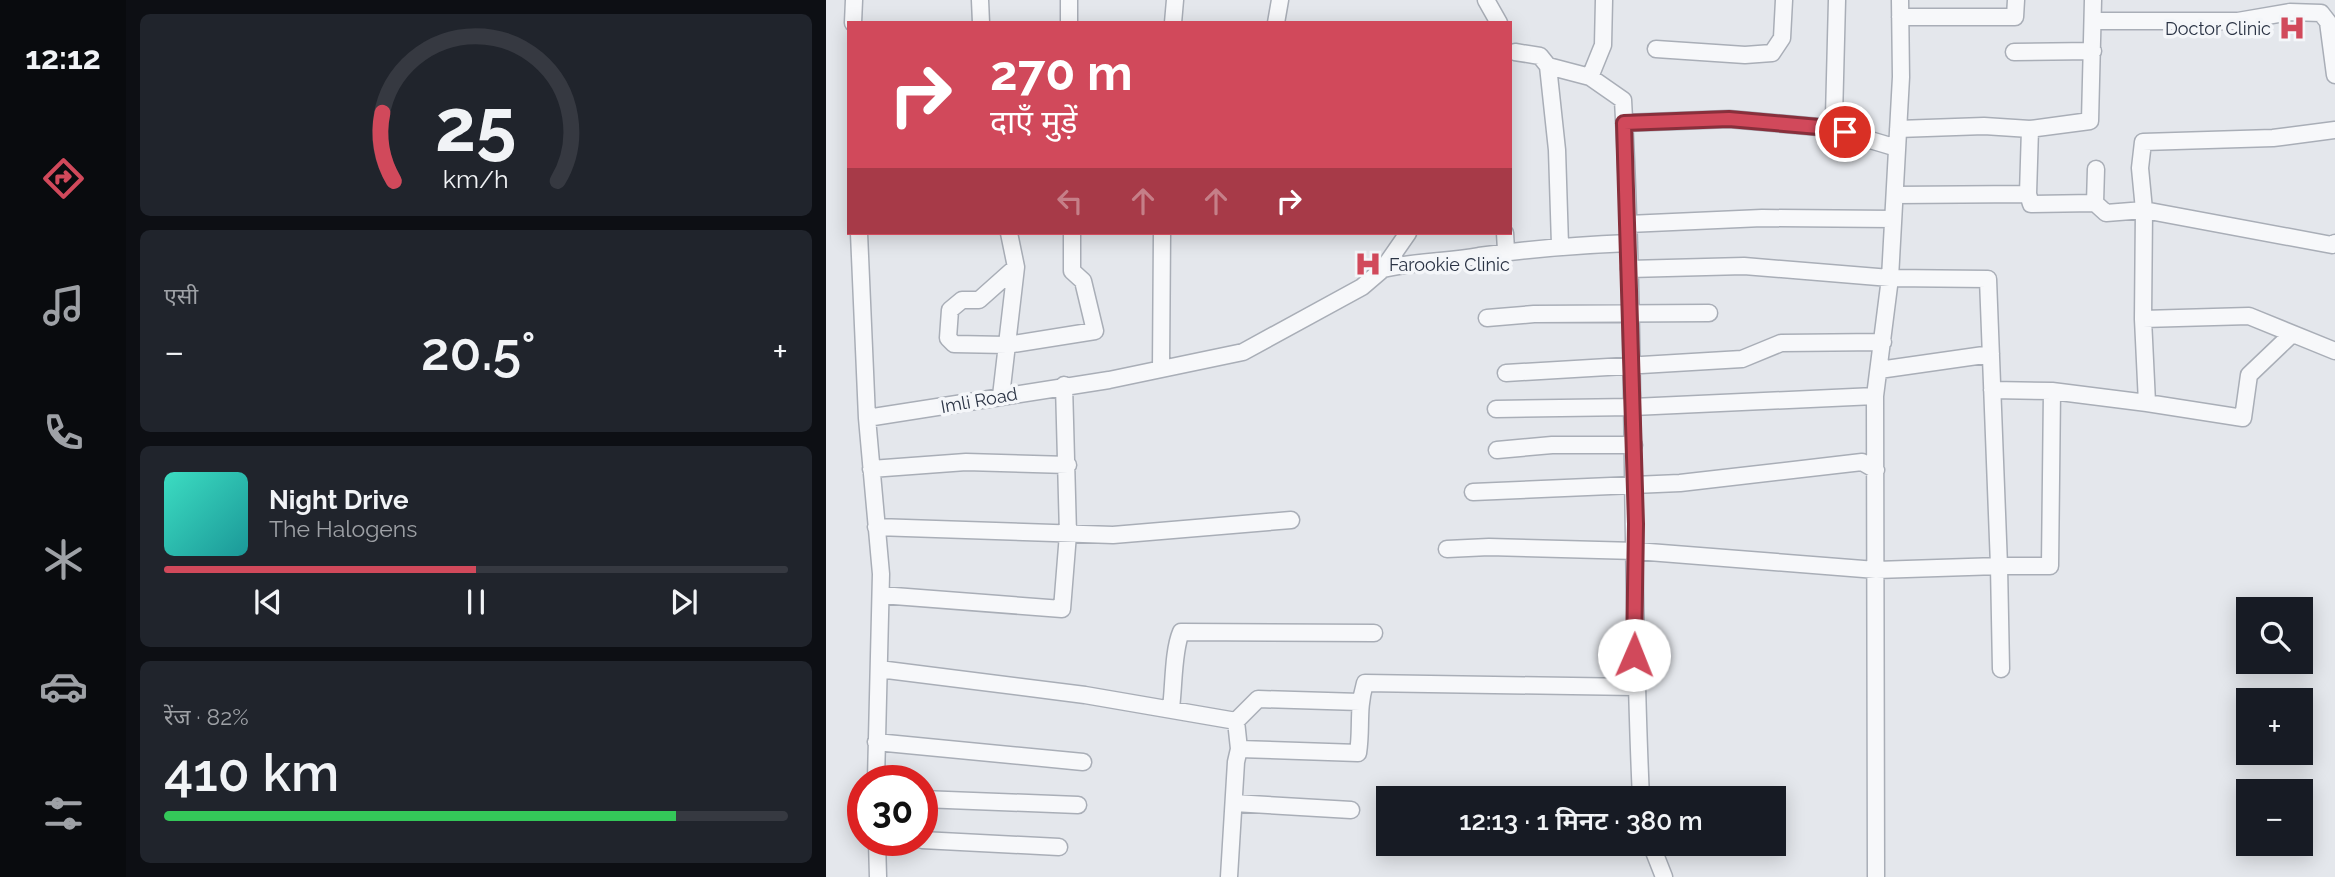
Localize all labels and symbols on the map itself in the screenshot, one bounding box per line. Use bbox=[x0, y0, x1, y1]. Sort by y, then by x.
hospital icon: Doctor Clinic bbox=[2277, 13, 2307, 43]
place label: Doctor Clinic bbox=[2165, 18, 2271, 39]
pin bbox=[1815, 102, 1875, 162]
hospital icon: Farookie Clinic bbox=[1353, 249, 1383, 279]
place label: Farookie Clinic bbox=[1389, 254, 1510, 275]
street label: Imli Road bbox=[939, 383, 1019, 417]
position arrow bbox=[1597, 618, 1671, 692]
speed limit sign: 30 bbox=[847, 765, 938, 856]

